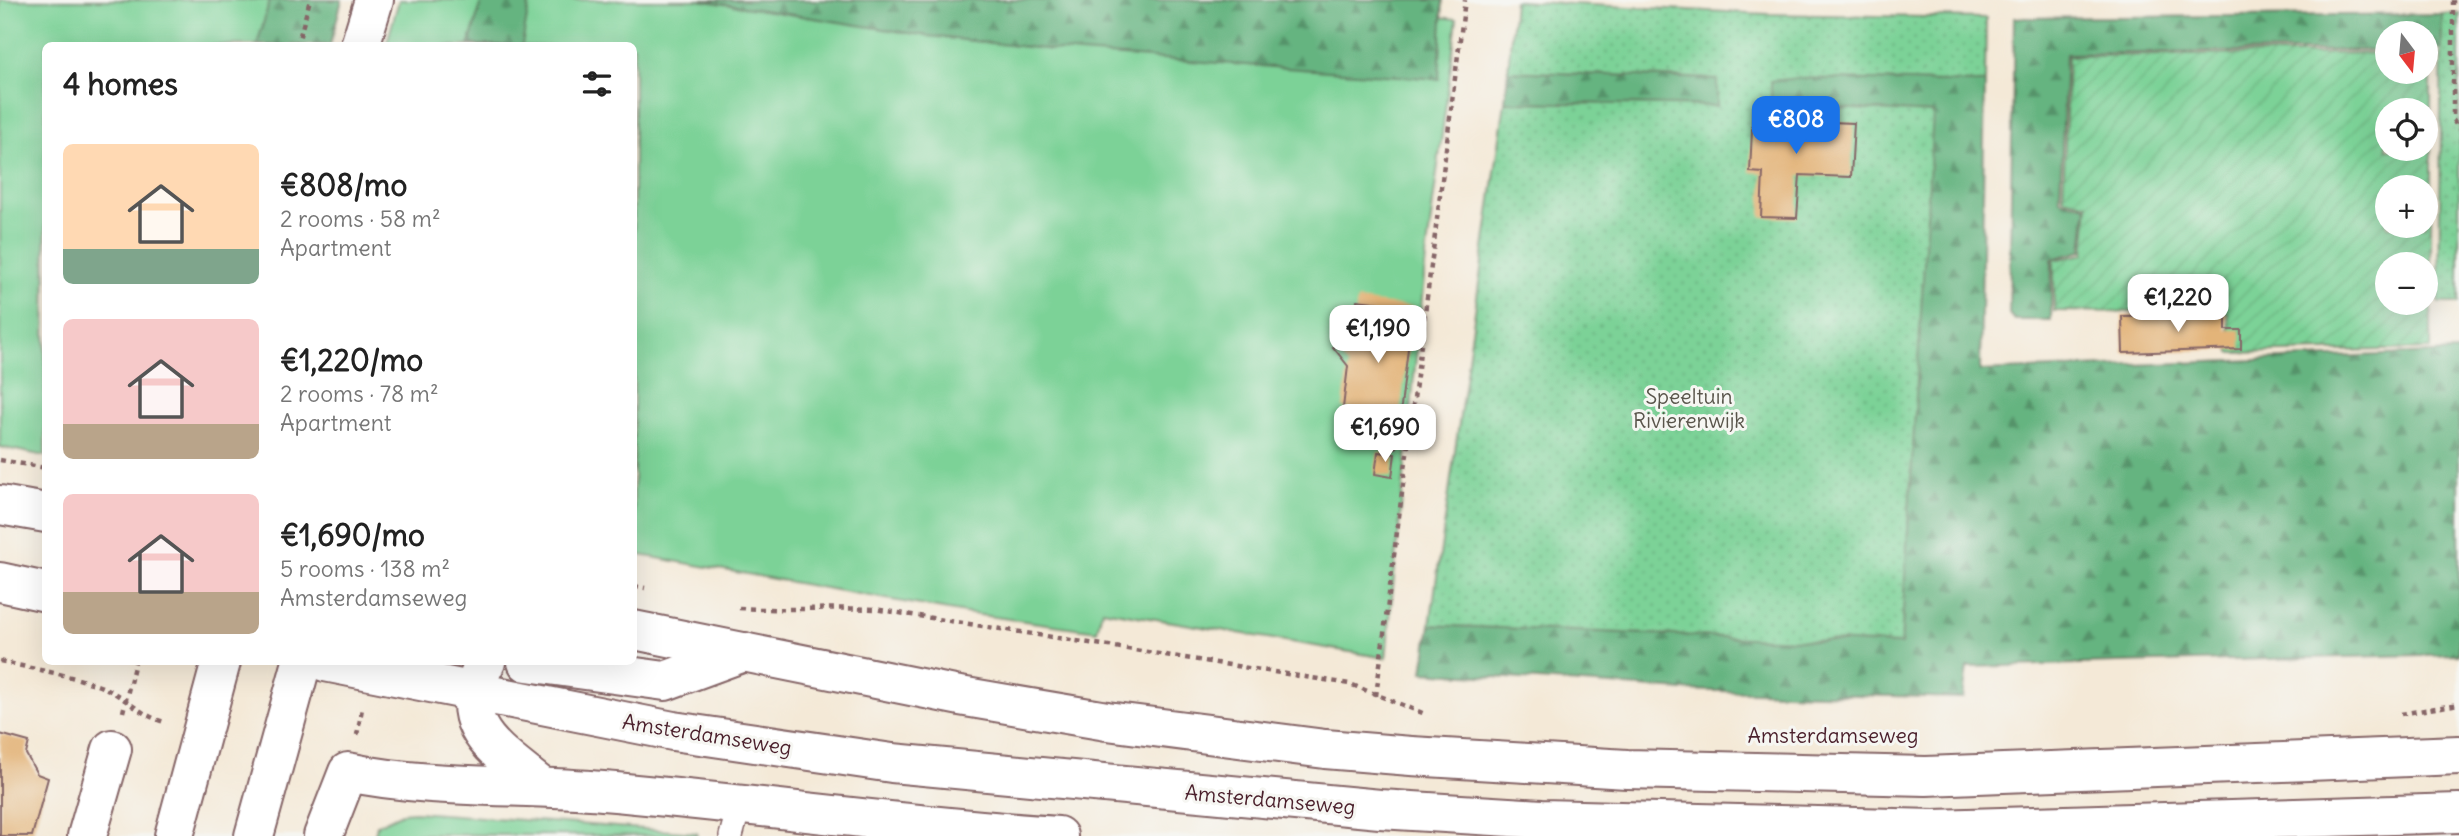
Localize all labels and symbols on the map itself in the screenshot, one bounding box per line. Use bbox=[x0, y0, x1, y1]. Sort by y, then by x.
north arrow bbox=[2375, 21, 2438, 84]
pin: €808 bbox=[1755, 96, 1837, 156]
pin: €1,220 bbox=[2121, 274, 2235, 334]
pin: €1,190 bbox=[1321, 306, 1435, 365]
park label: Speeltuin Rivierenwijk bbox=[1633, 383, 1745, 434]
pin: €1,690 bbox=[1328, 405, 1442, 464]
street label: Amsterdamseweg bbox=[620, 708, 794, 761]
street label: Amsterdamseweg bbox=[1747, 722, 1919, 749]
street label: Amsterdamseweg bbox=[1184, 779, 1356, 820]

